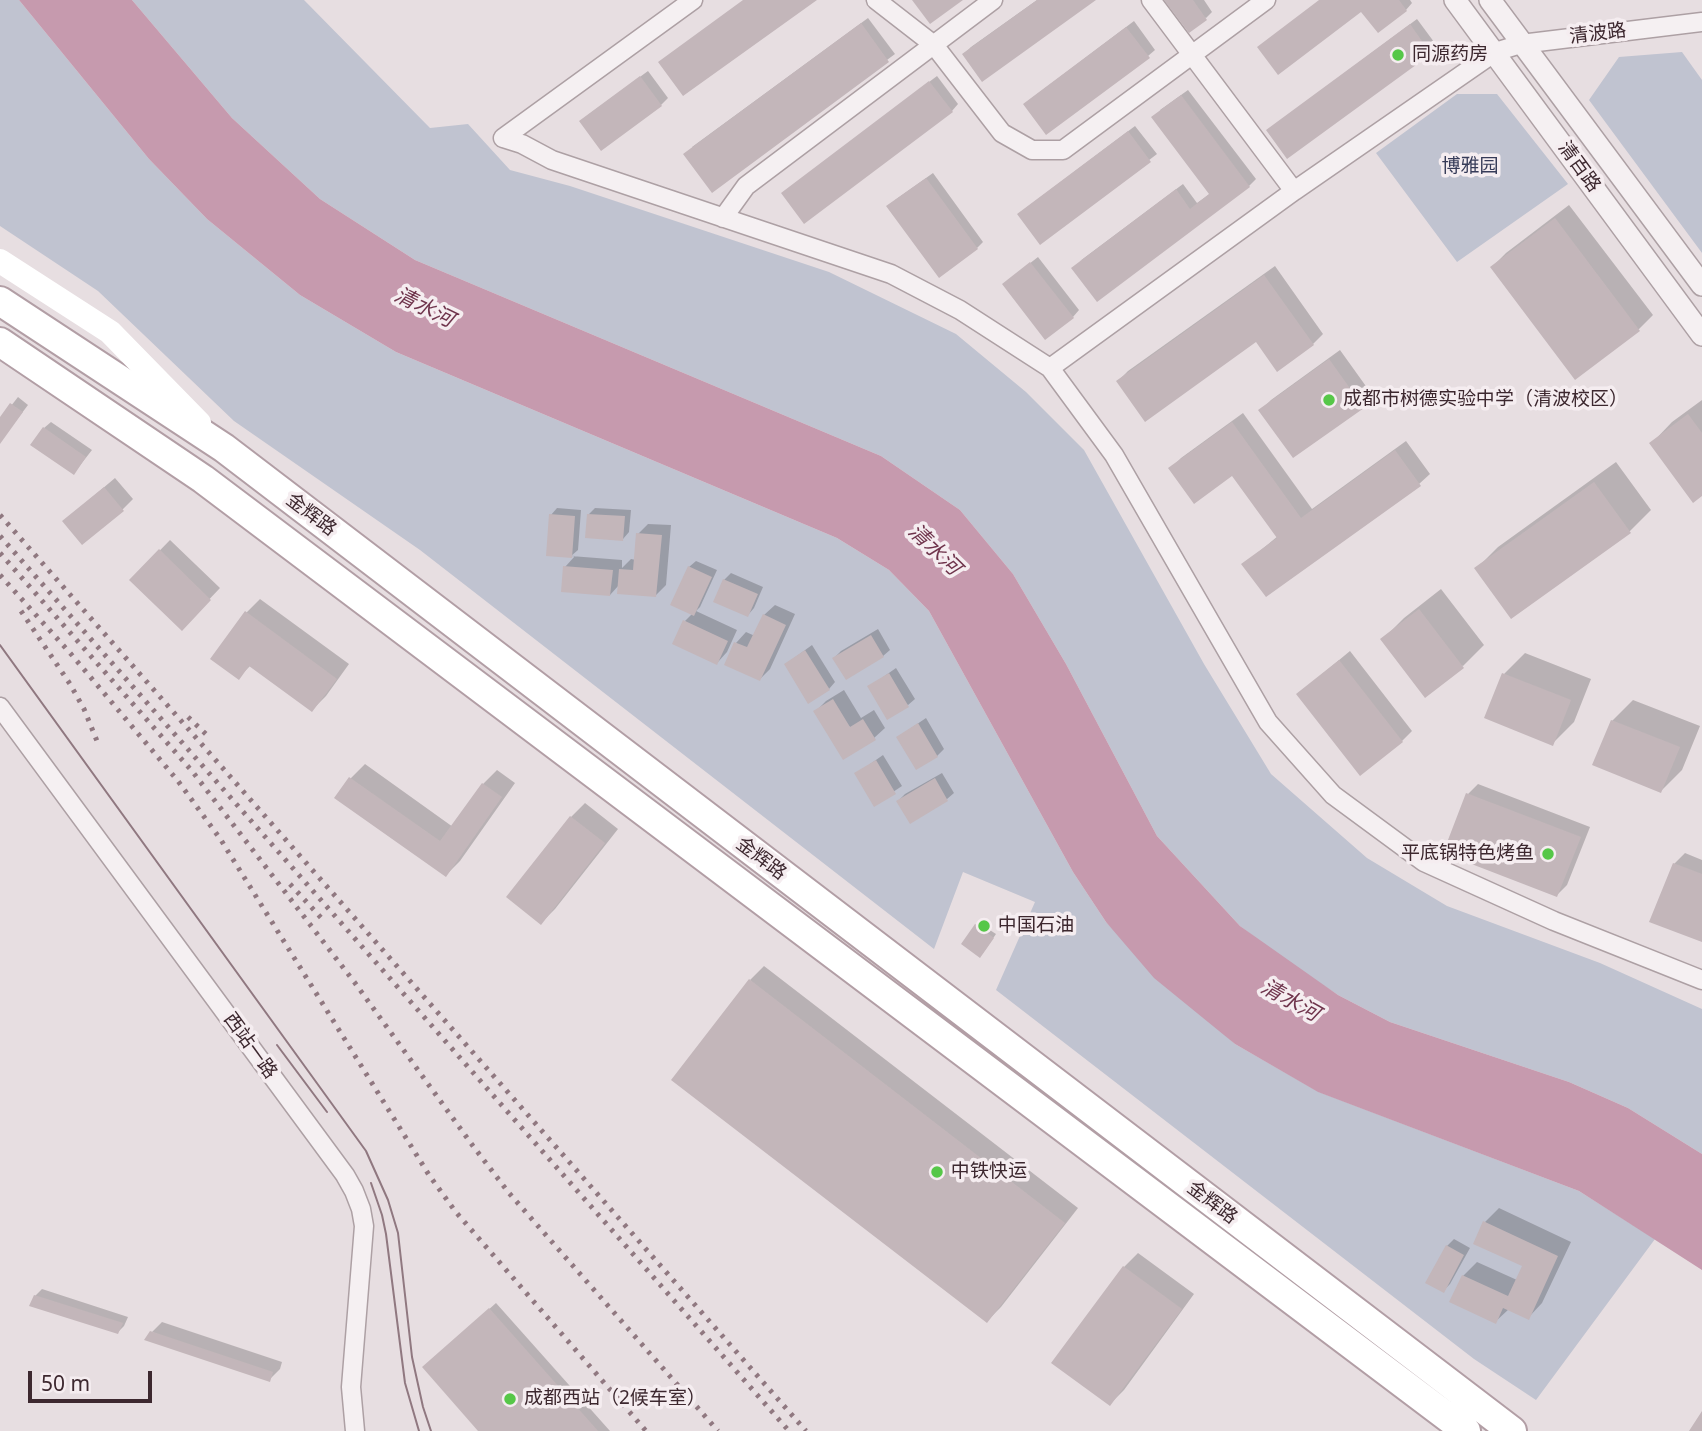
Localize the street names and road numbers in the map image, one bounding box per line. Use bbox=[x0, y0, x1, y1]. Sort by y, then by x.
street label: 清波路 bbox=[1568, 19, 1628, 49]
street label: 清百路 bbox=[1553, 137, 1605, 197]
street label: 金辉路 bbox=[281, 489, 341, 541]
street label: 金辉路 bbox=[731, 833, 791, 885]
street label: 西站一路 bbox=[218, 1009, 282, 1083]
street label: 金辉路 bbox=[1182, 1177, 1242, 1229]

